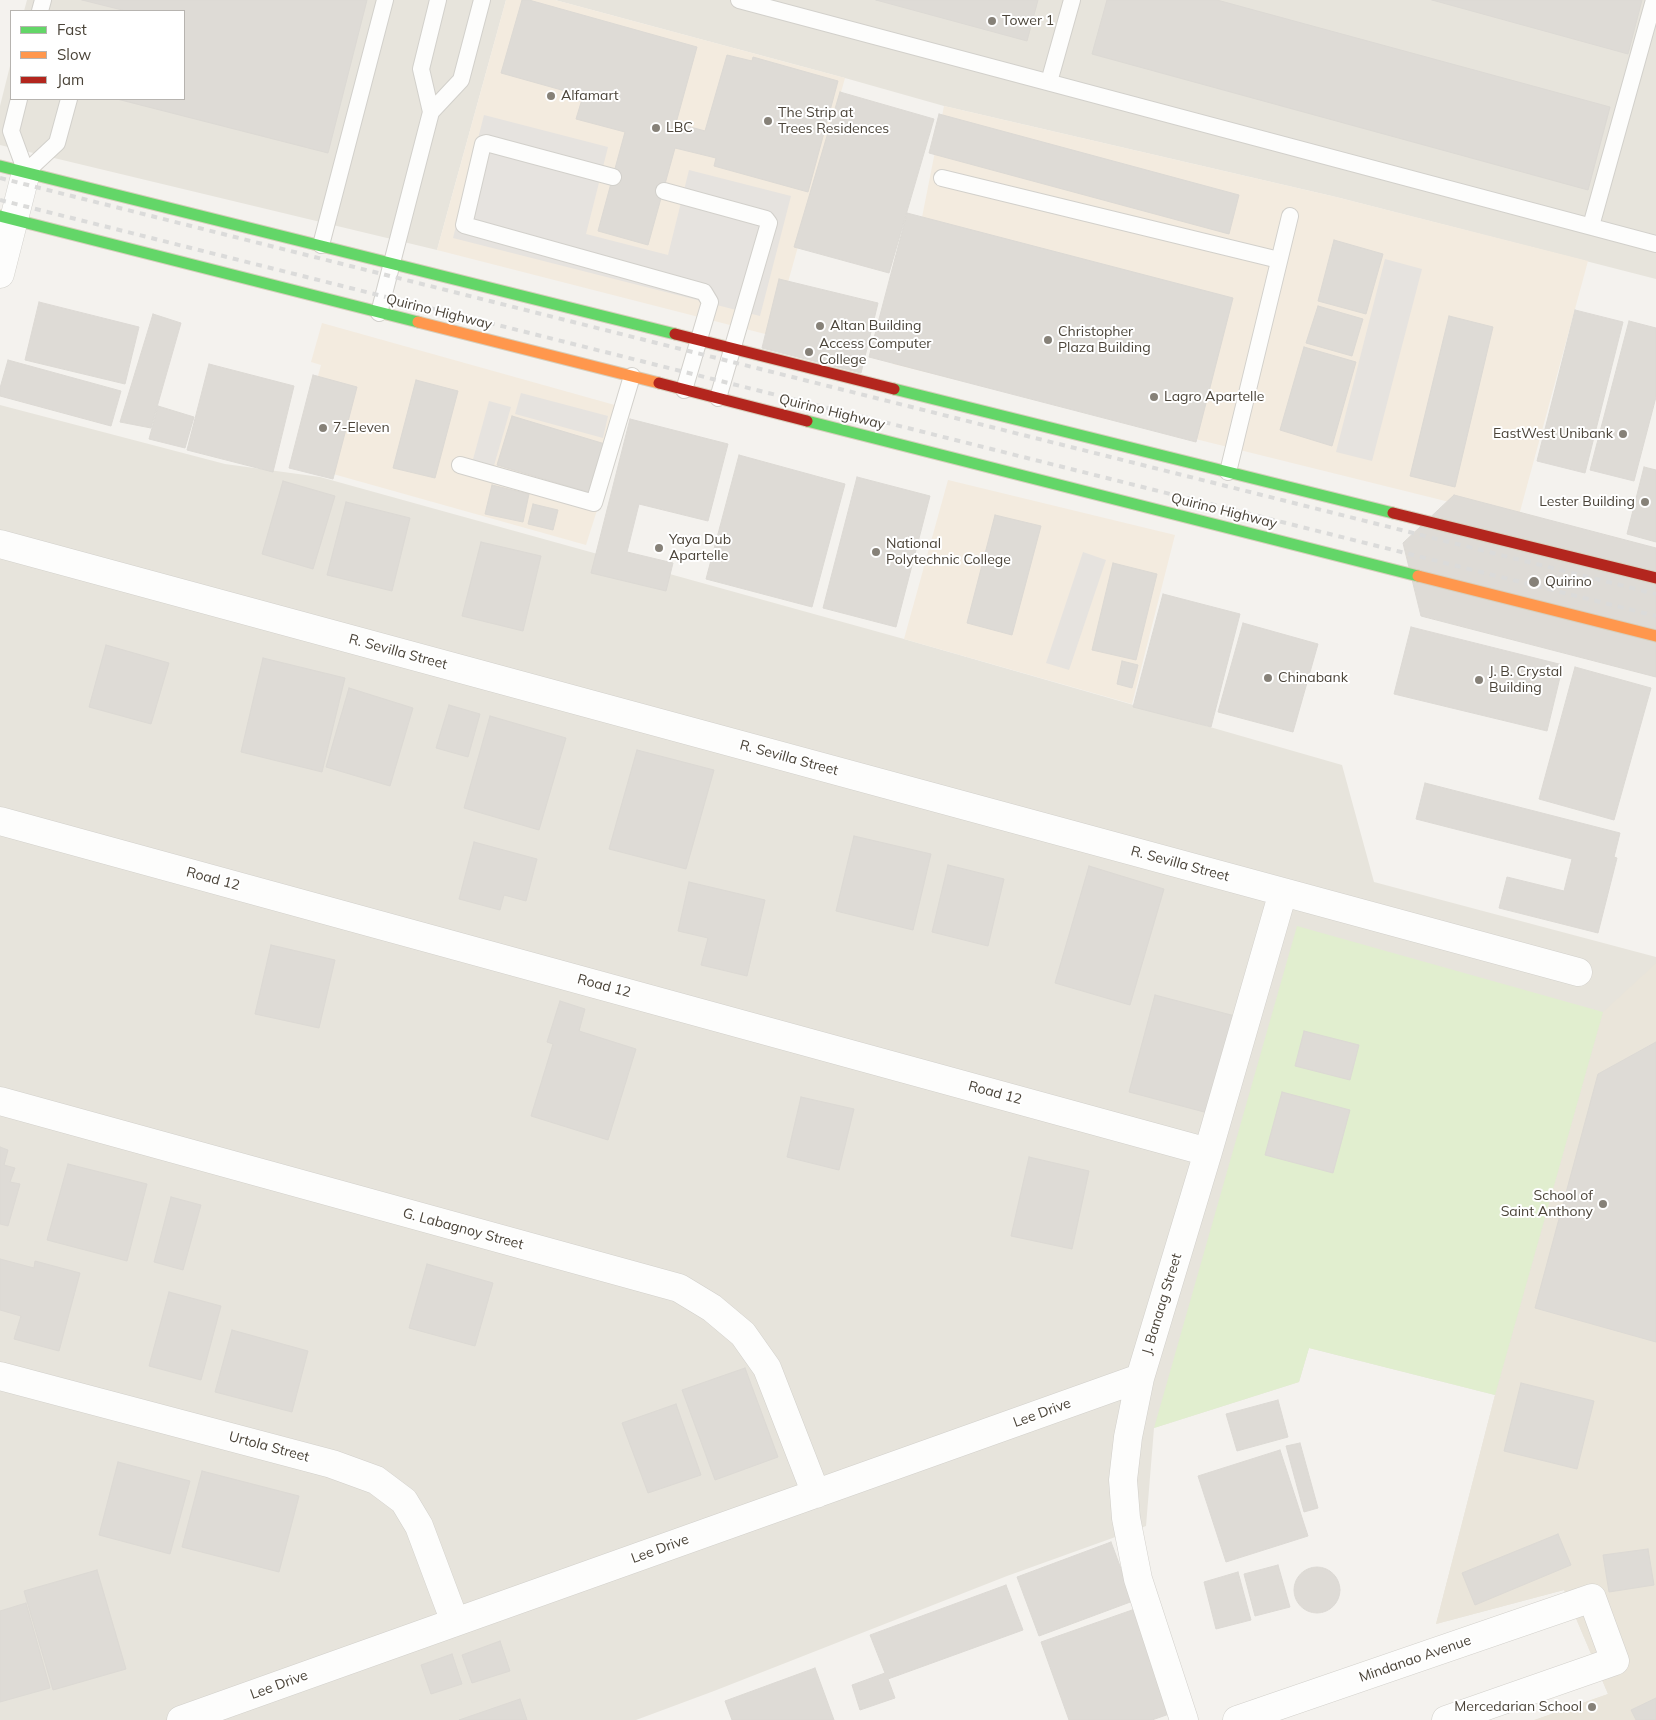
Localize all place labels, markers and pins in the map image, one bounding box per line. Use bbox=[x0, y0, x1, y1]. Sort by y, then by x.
place label: Tower 1 bbox=[1002, 13, 1054, 29]
marker: Tower 1 bbox=[986, 15, 998, 27]
place label: Alfamart bbox=[561, 88, 619, 104]
marker: Alfamart bbox=[545, 90, 557, 102]
place label: The Strip at Trees Residences bbox=[778, 105, 889, 138]
marker: The Strip at Trees Residences bbox=[762, 115, 774, 127]
place label: LBC bbox=[666, 120, 693, 136]
marker: LBC bbox=[650, 122, 662, 134]
place label: Altan Building bbox=[830, 318, 921, 334]
marker: Altan Building bbox=[814, 320, 826, 332]
place label: Christopher Plaza Building bbox=[1058, 324, 1151, 357]
marker: Christopher Plaza Building bbox=[1042, 334, 1054, 346]
place label: Access Computer College bbox=[819, 336, 931, 368]
marker: Access Computer College bbox=[803, 346, 815, 358]
place label: Lagro Apartelle bbox=[1164, 389, 1264, 405]
marker: Lagro Apartelle bbox=[1148, 391, 1160, 403]
place label: 7-Eleven bbox=[333, 420, 390, 436]
marker: 7-Eleven bbox=[317, 422, 329, 434]
place label: EastWest Unibank bbox=[1493, 426, 1613, 442]
marker: EastWest Unibank bbox=[1617, 428, 1629, 440]
place label: Lester Building bbox=[1539, 494, 1635, 510]
marker: Lester Building bbox=[1639, 496, 1651, 508]
place label: Yaya Dub Apartelle bbox=[669, 532, 731, 564]
place label: National Polytechnic College bbox=[886, 536, 1011, 568]
marker: Yaya Dub Apartelle bbox=[653, 542, 665, 554]
marker: National Polytechnic College bbox=[870, 546, 882, 558]
place label: Quirino bbox=[1545, 574, 1592, 590]
marker: Quirino bbox=[1527, 575, 1541, 589]
place label: J. B. Crystal Building bbox=[1489, 664, 1562, 696]
place label: Chinabank bbox=[1278, 670, 1348, 686]
marker: Chinabank bbox=[1262, 672, 1274, 684]
marker: J. B. Crystal Building bbox=[1473, 674, 1485, 686]
place label: School of Saint Anthony bbox=[1501, 1188, 1593, 1220]
marker: School of Saint Anthony bbox=[1597, 1198, 1609, 1210]
place label: Mercedarian School bbox=[1454, 1699, 1582, 1715]
marker: Mercedarian School bbox=[1586, 1701, 1598, 1713]

